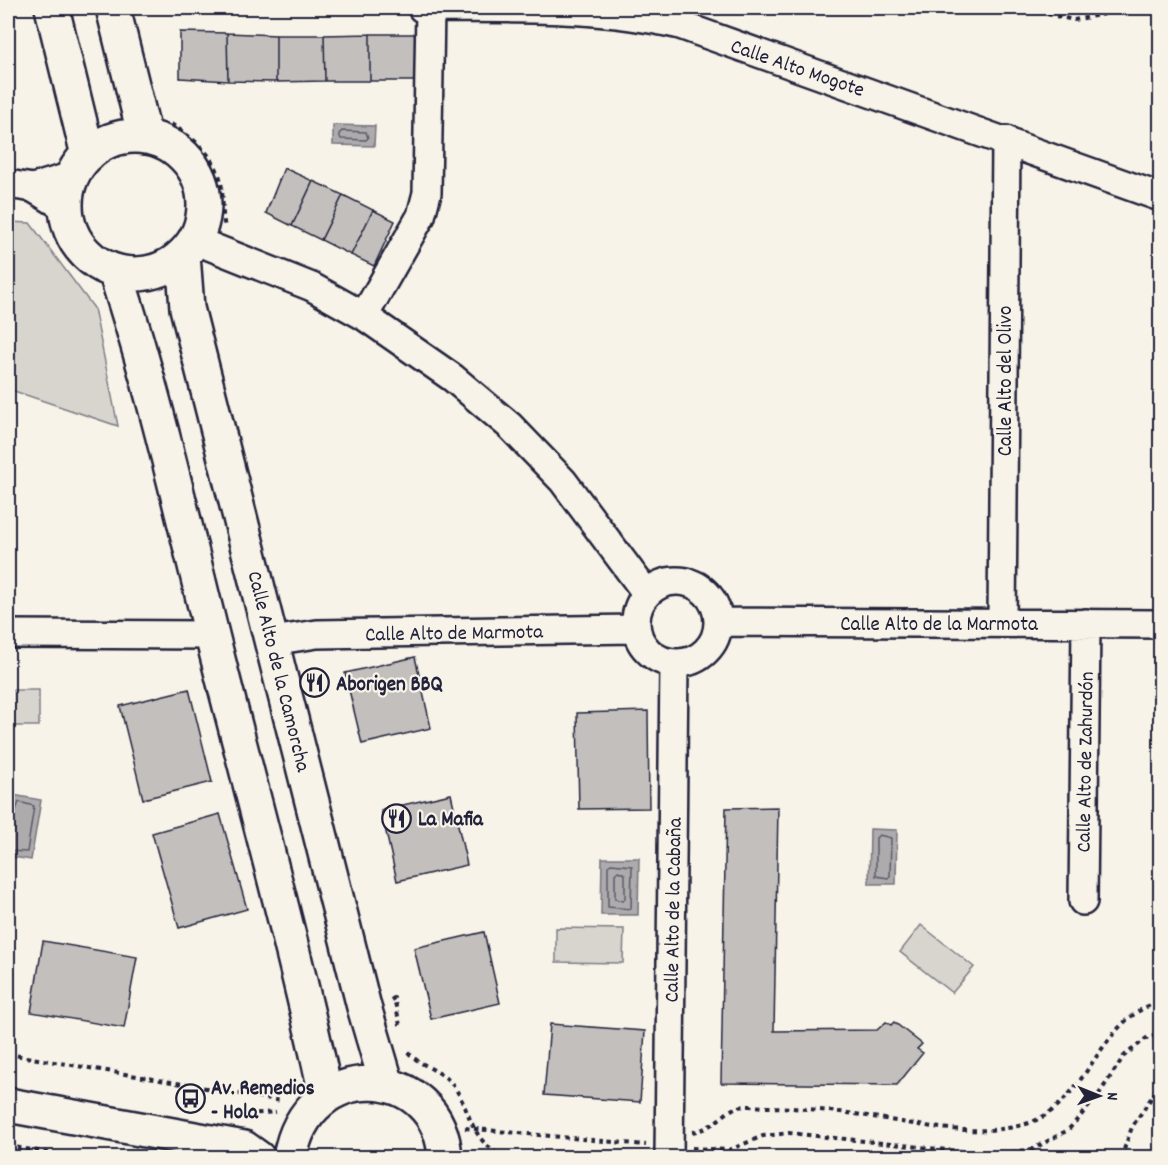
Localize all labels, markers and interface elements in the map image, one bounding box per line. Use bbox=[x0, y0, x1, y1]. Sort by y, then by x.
street label: Calle Alto Mogote bbox=[726, 33, 868, 107]
street label: Calle Alto del Olivo bbox=[992, 306, 1022, 456]
street label: Calle Alto de la Camorcha bbox=[238, 568, 317, 776]
street label: Calle Alto de la Marmota bbox=[840, 611, 1039, 641]
street label: Calle Alto de Marmota bbox=[365, 618, 544, 652]
restaurant icon: Aborigen BBQ bbox=[299, 667, 331, 699]
place label: Aborigen BBQ bbox=[336, 671, 443, 701]
street label: Calle Alto de Zahurdón bbox=[1070, 671, 1104, 853]
restaurant icon: La Mafia bbox=[381, 802, 413, 834]
place label: La Mafia bbox=[418, 806, 484, 836]
street label: Calle Alto de la Cabaña bbox=[658, 816, 692, 1003]
north arrow bbox=[1069, 1066, 1129, 1126]
place label: Av. Remedios - Hola bbox=[211, 1075, 315, 1129]
bus stop icon: Av. Remedios - Hola bbox=[174, 1083, 206, 1115]
text: N bbox=[1100, 1092, 1123, 1100]

